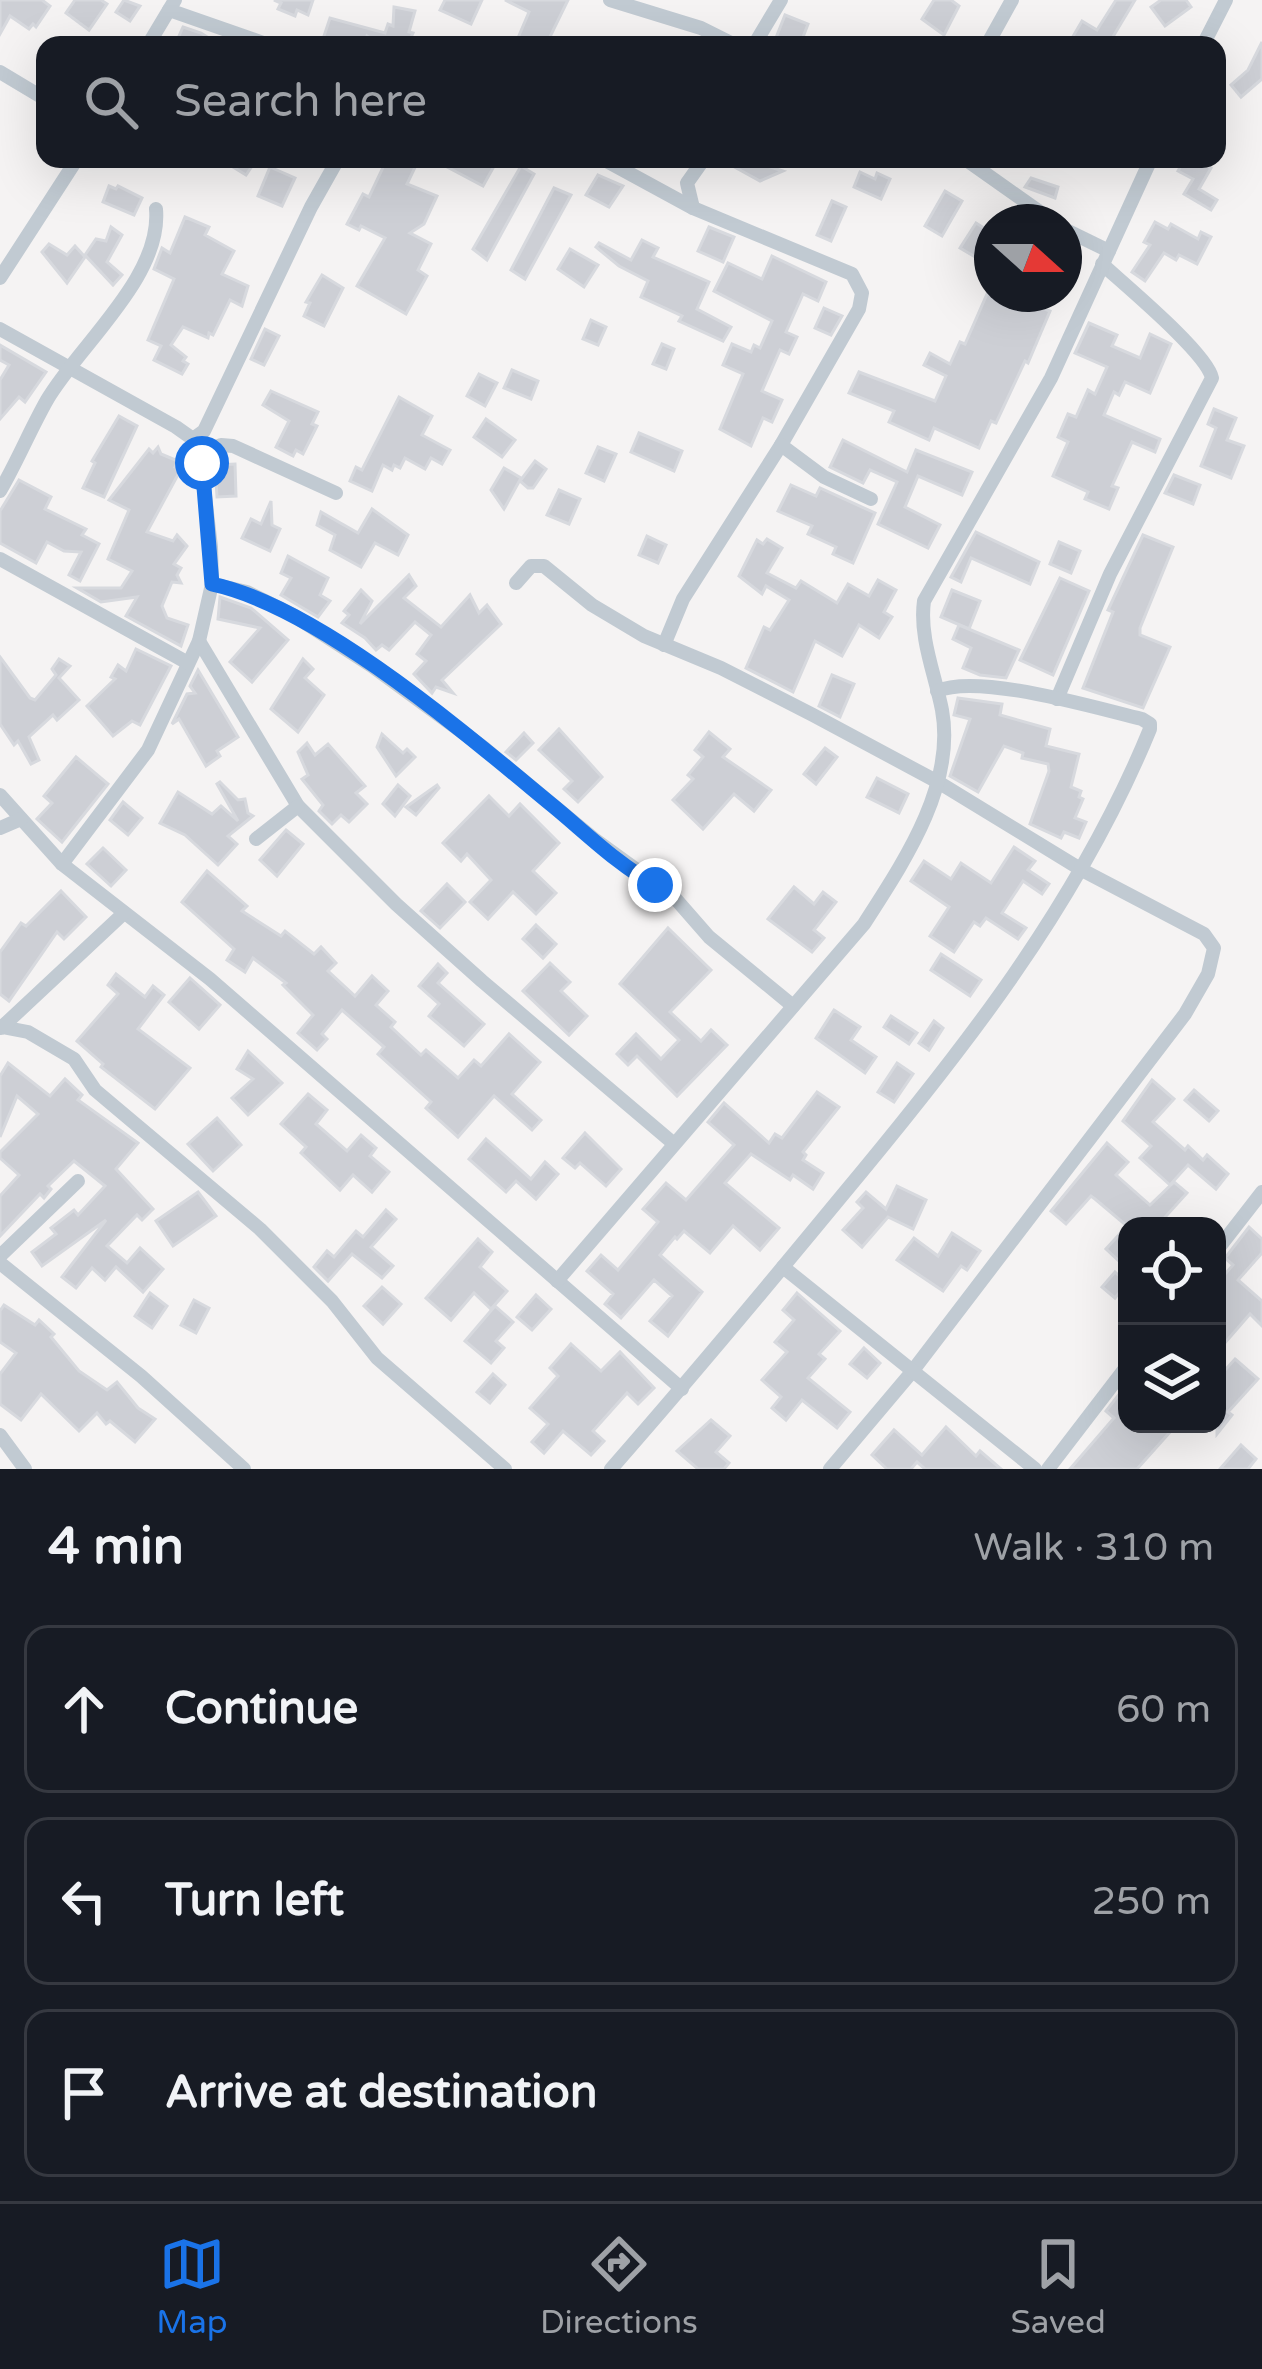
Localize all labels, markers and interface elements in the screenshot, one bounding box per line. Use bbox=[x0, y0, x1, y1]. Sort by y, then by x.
search box bbox=[36, 36, 1226, 168]
icon: search bbox=[78, 69, 144, 135]
text: Search here bbox=[174, 75, 427, 129]
north arrow bbox=[974, 204, 1082, 312]
route start bbox=[175, 436, 229, 490]
route end bbox=[628, 858, 682, 912]
map controls bbox=[1118, 1217, 1226, 1433]
button: locate bbox=[1118, 1217, 1226, 1325]
button: layers bbox=[1118, 1325, 1226, 1433]
text: 4 min bbox=[48, 1516, 184, 1578]
text: Walk · 310 m bbox=[973, 1524, 1214, 1571]
icon: ahead bbox=[51, 1676, 117, 1742]
text: Continue bbox=[165, 1682, 358, 1736]
text: 60 m bbox=[1116, 1686, 1211, 1733]
icon: left bbox=[51, 1868, 117, 1934]
text: Turn left bbox=[165, 1874, 344, 1928]
text: 250 m bbox=[1092, 1878, 1211, 1925]
icon: arrive bbox=[51, 2060, 117, 2126]
text: Arrive at destination bbox=[165, 2066, 597, 2120]
tab: Map bbox=[156, 2231, 228, 2342]
tab: Directions bbox=[540, 2231, 698, 2342]
tab: Saved bbox=[1010, 2231, 1106, 2342]

